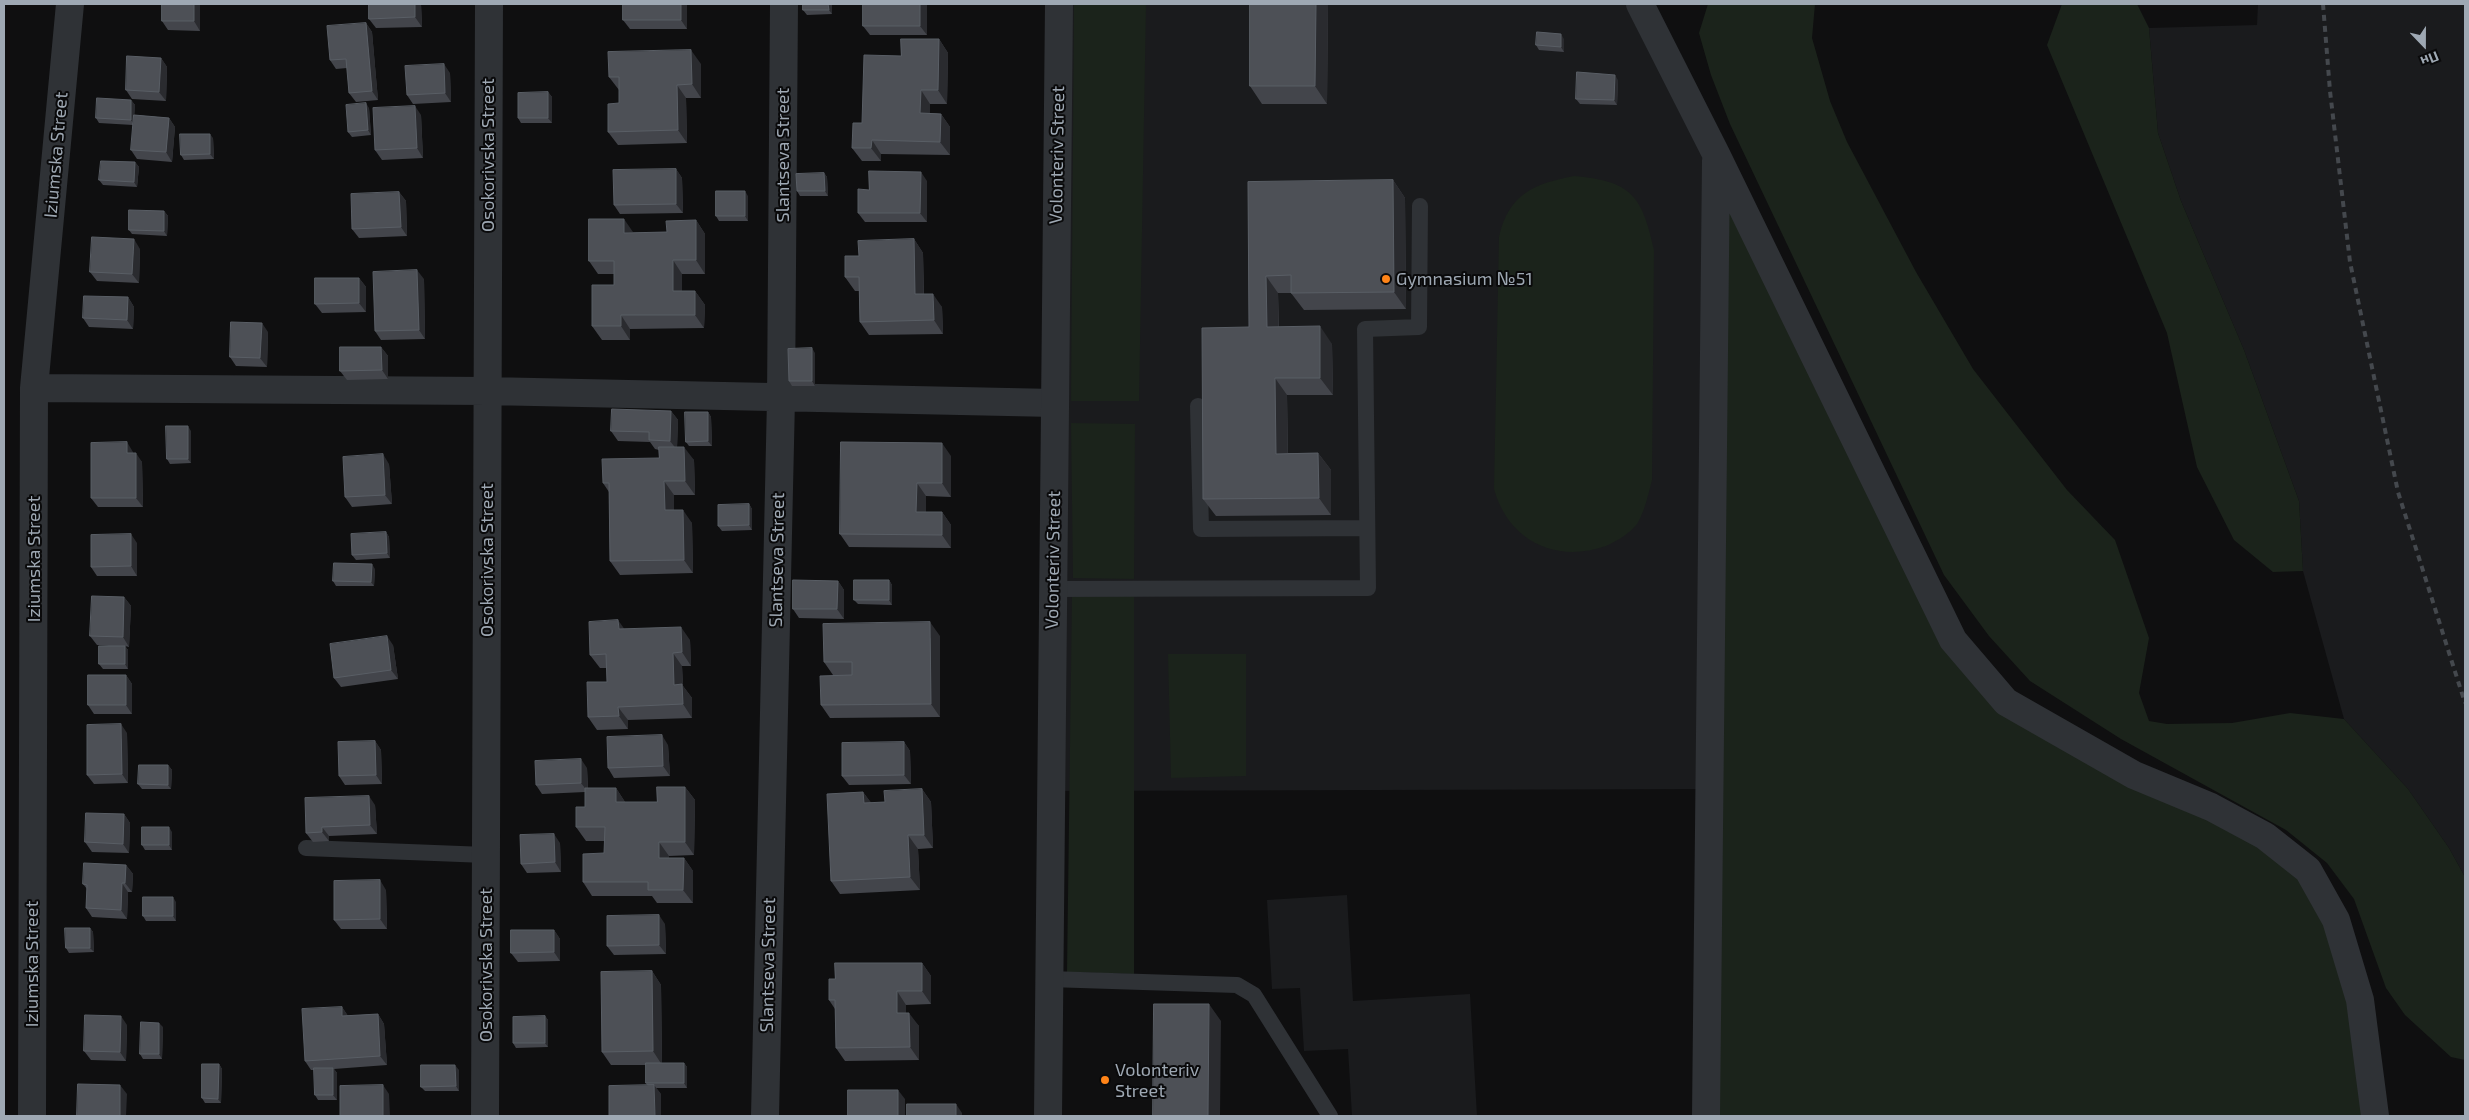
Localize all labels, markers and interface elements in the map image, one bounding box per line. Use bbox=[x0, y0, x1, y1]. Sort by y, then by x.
north arrow bbox=[2399, 20, 2449, 70]
text: Пн bbox=[2418, 48, 2441, 71]
street label: Osokorivska Street bbox=[477, 78, 499, 232]
street label: Volonteriv Street bbox=[1045, 86, 1069, 224]
street label: Slantseva Street bbox=[772, 88, 794, 222]
street label: Iziumska Street bbox=[40, 91, 72, 219]
place label: Gymnasium №51 bbox=[1396, 268, 1533, 290]
marker: Gymnasium №51 bbox=[1380, 273, 1392, 285]
street label: Osokorivska Street bbox=[476, 483, 498, 637]
street label: Volonteriv Street bbox=[1041, 491, 1065, 629]
street label: Slantseva Street bbox=[765, 492, 789, 628]
street label: Iziumska Street bbox=[23, 496, 45, 622]
street label: Osokorivska Street bbox=[475, 888, 497, 1042]
street label: Slantseva Street bbox=[756, 897, 780, 1033]
street label: Iziumska Street bbox=[21, 901, 43, 1027]
place label: Volonteriv Street bbox=[1115, 1059, 1199, 1102]
marker: Volonteriv Street bbox=[1099, 1074, 1111, 1086]

